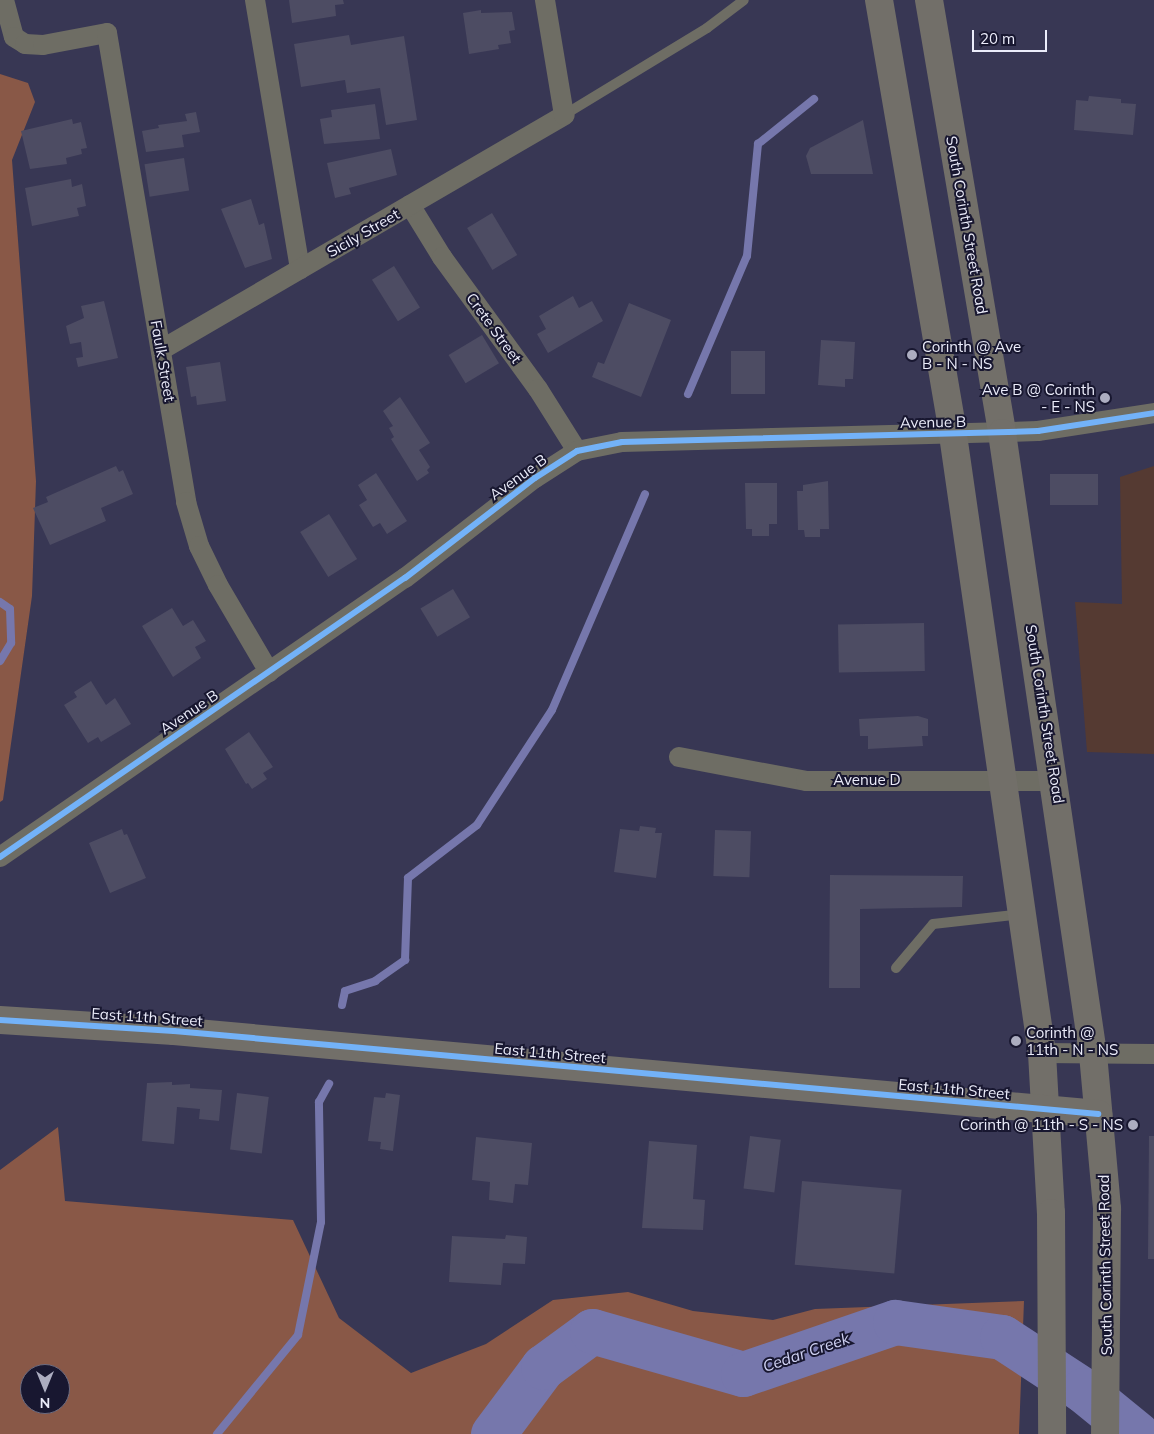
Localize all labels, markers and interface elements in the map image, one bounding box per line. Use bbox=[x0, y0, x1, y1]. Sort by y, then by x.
scale bar bbox=[974, 20, 1049, 52]
text: 20 m bbox=[980, 29, 1015, 48]
street label: South Corinth Street Road bbox=[942, 134, 992, 316]
street label: Sicily Street bbox=[323, 205, 403, 261]
street label: Crete Street bbox=[462, 289, 526, 367]
street label: Faulk Street bbox=[147, 319, 179, 403]
place label: Corinth @ Ave B - N - NS bbox=[922, 337, 1021, 372]
marker: Corinth @ Ave B - N - NS bbox=[906, 349, 918, 361]
place label: Ave B @ Corinth - E - NS bbox=[982, 380, 1095, 415]
marker: Ave B @ Corinth - E - NS bbox=[1099, 392, 1111, 404]
street label: Avenue B bbox=[900, 412, 966, 432]
street label: Avenue B bbox=[486, 450, 550, 504]
street label: South Corinth Street Road bbox=[1022, 623, 1068, 805]
street label: Avenue B bbox=[156, 686, 222, 738]
street label: Avenue D bbox=[833, 771, 901, 789]
street label: East 11th Street bbox=[91, 1004, 203, 1030]
place label: Corinth @ 11th - N - NS bbox=[1026, 1023, 1118, 1058]
marker: Corinth @ 11th - N - NS bbox=[1010, 1035, 1022, 1047]
street label: East 11th Street bbox=[494, 1039, 606, 1067]
street label: East 11th Street bbox=[898, 1075, 1010, 1103]
place label: Corinth @ 11th - S - NS bbox=[960, 1116, 1123, 1134]
marker: Corinth @ 11th - S - NS bbox=[1127, 1119, 1139, 1131]
street label: South Corinth Street Road bbox=[1094, 1174, 1116, 1356]
water label: Cedar Creek bbox=[760, 1328, 852, 1376]
north arrow bbox=[20, 1364, 70, 1414]
text: N bbox=[40, 1394, 50, 1412]

